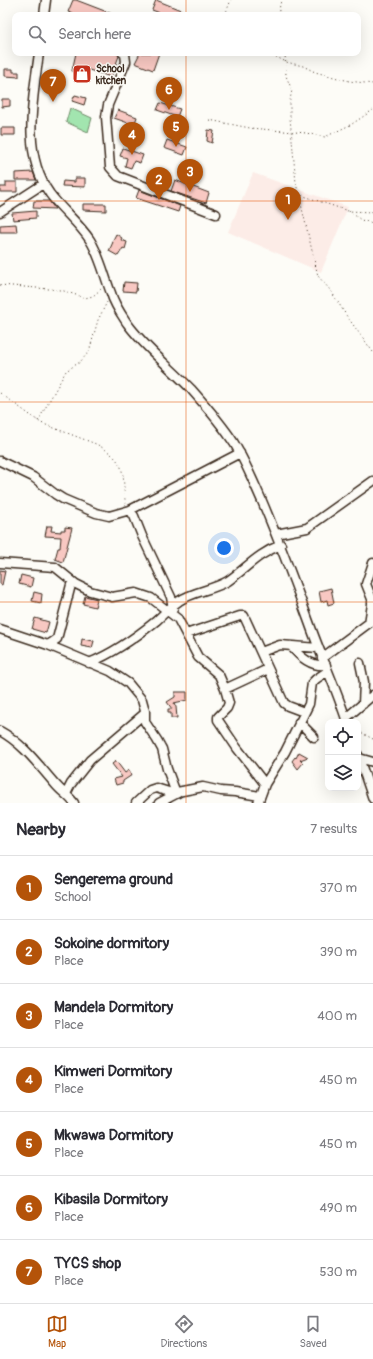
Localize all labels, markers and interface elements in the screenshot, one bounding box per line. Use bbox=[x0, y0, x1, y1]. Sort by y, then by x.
search box bbox=[12, 12, 361, 56]
icon: search bbox=[26, 23, 48, 45]
text: Search here bbox=[58, 25, 131, 44]
shop icon: School kitchen bbox=[71, 63, 93, 85]
place label: School kitchen bbox=[95, 63, 126, 87]
pin: 7 bbox=[40, 69, 66, 102]
pin: 6 bbox=[156, 77, 182, 110]
pin: 5 bbox=[163, 114, 189, 147]
pin: 4 bbox=[119, 122, 145, 155]
pin: 3 bbox=[177, 159, 203, 192]
pin: 2 bbox=[146, 167, 172, 200]
pin: 1 bbox=[275, 187, 301, 220]
your location bbox=[214, 538, 234, 558]
map controls bbox=[325, 719, 361, 791]
button: locate bbox=[325, 719, 361, 755]
button: layers bbox=[325, 755, 361, 791]
text: Nearby bbox=[16, 819, 65, 840]
text: 7 results bbox=[310, 821, 357, 837]
text: Sengerema ground bbox=[54, 870, 173, 889]
text: 1 bbox=[26, 880, 32, 896]
text: 370 m bbox=[320, 880, 357, 896]
text: School bbox=[54, 889, 91, 905]
text: Sokoine dormitory bbox=[54, 934, 169, 953]
text: 2 bbox=[25, 944, 33, 960]
text: 390 m bbox=[320, 944, 357, 960]
text: Place bbox=[54, 953, 83, 969]
text: Mandela Dormitory bbox=[54, 998, 173, 1017]
text: 3 bbox=[25, 1008, 33, 1024]
text: 400 m bbox=[317, 1008, 357, 1024]
text: Place bbox=[54, 1017, 83, 1033]
text: Kimweri Dormitory bbox=[54, 1062, 172, 1081]
text: 4 bbox=[25, 1072, 33, 1088]
text: 450 m bbox=[319, 1072, 357, 1088]
text: Place bbox=[54, 1081, 83, 1097]
text: Mkwawa Dormitory bbox=[54, 1126, 173, 1145]
text: 5 bbox=[25, 1136, 33, 1152]
text: 450 m bbox=[319, 1136, 357, 1152]
text: Place bbox=[54, 1145, 83, 1161]
text: Kibasila Dormitory bbox=[54, 1190, 168, 1209]
text: 6 bbox=[25, 1200, 33, 1216]
text: 490 m bbox=[320, 1200, 357, 1216]
text: Place bbox=[54, 1209, 83, 1225]
text: TYCS shop bbox=[54, 1254, 121, 1273]
text: 7 bbox=[26, 1264, 32, 1280]
text: 530 m bbox=[319, 1264, 357, 1280]
text: Place bbox=[54, 1273, 83, 1289]
tab: Map bbox=[46, 1313, 68, 1350]
tab: Directions bbox=[160, 1313, 207, 1350]
tab: Saved bbox=[300, 1313, 327, 1350]

